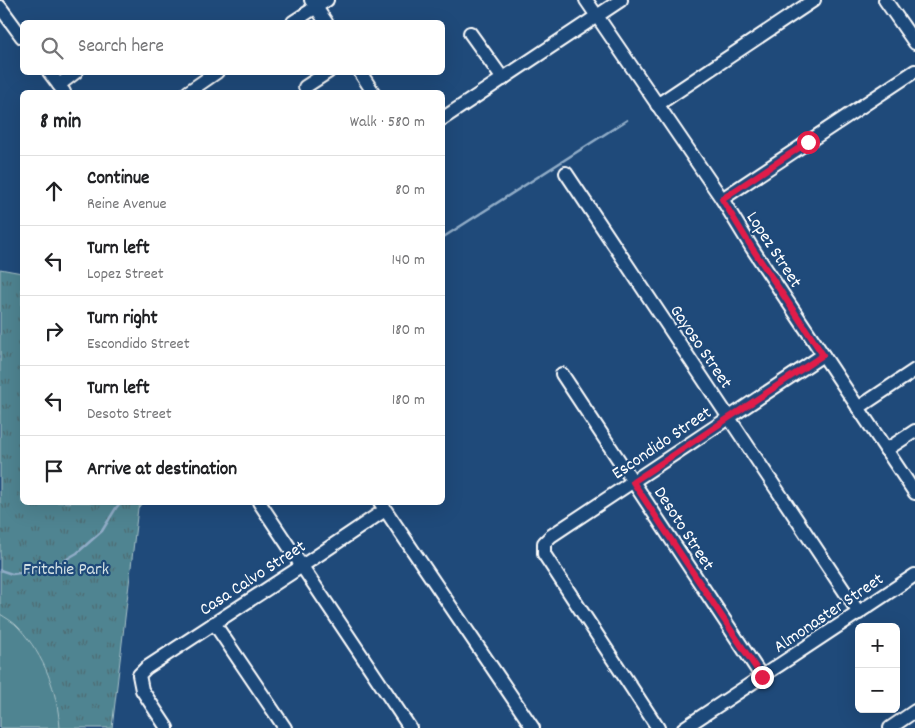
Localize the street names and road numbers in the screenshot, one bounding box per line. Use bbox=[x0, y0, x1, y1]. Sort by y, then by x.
street label: Lopez Street bbox=[739, 207, 807, 294]
street label: Gayoso Street bbox=[663, 300, 737, 395]
street label: Escondido Street bbox=[608, 401, 717, 487]
street label: Desoto Street bbox=[646, 483, 720, 576]
street label: Casa Calvo Street bbox=[195, 535, 312, 623]
street label: Almonaster Street bbox=[769, 568, 890, 660]

